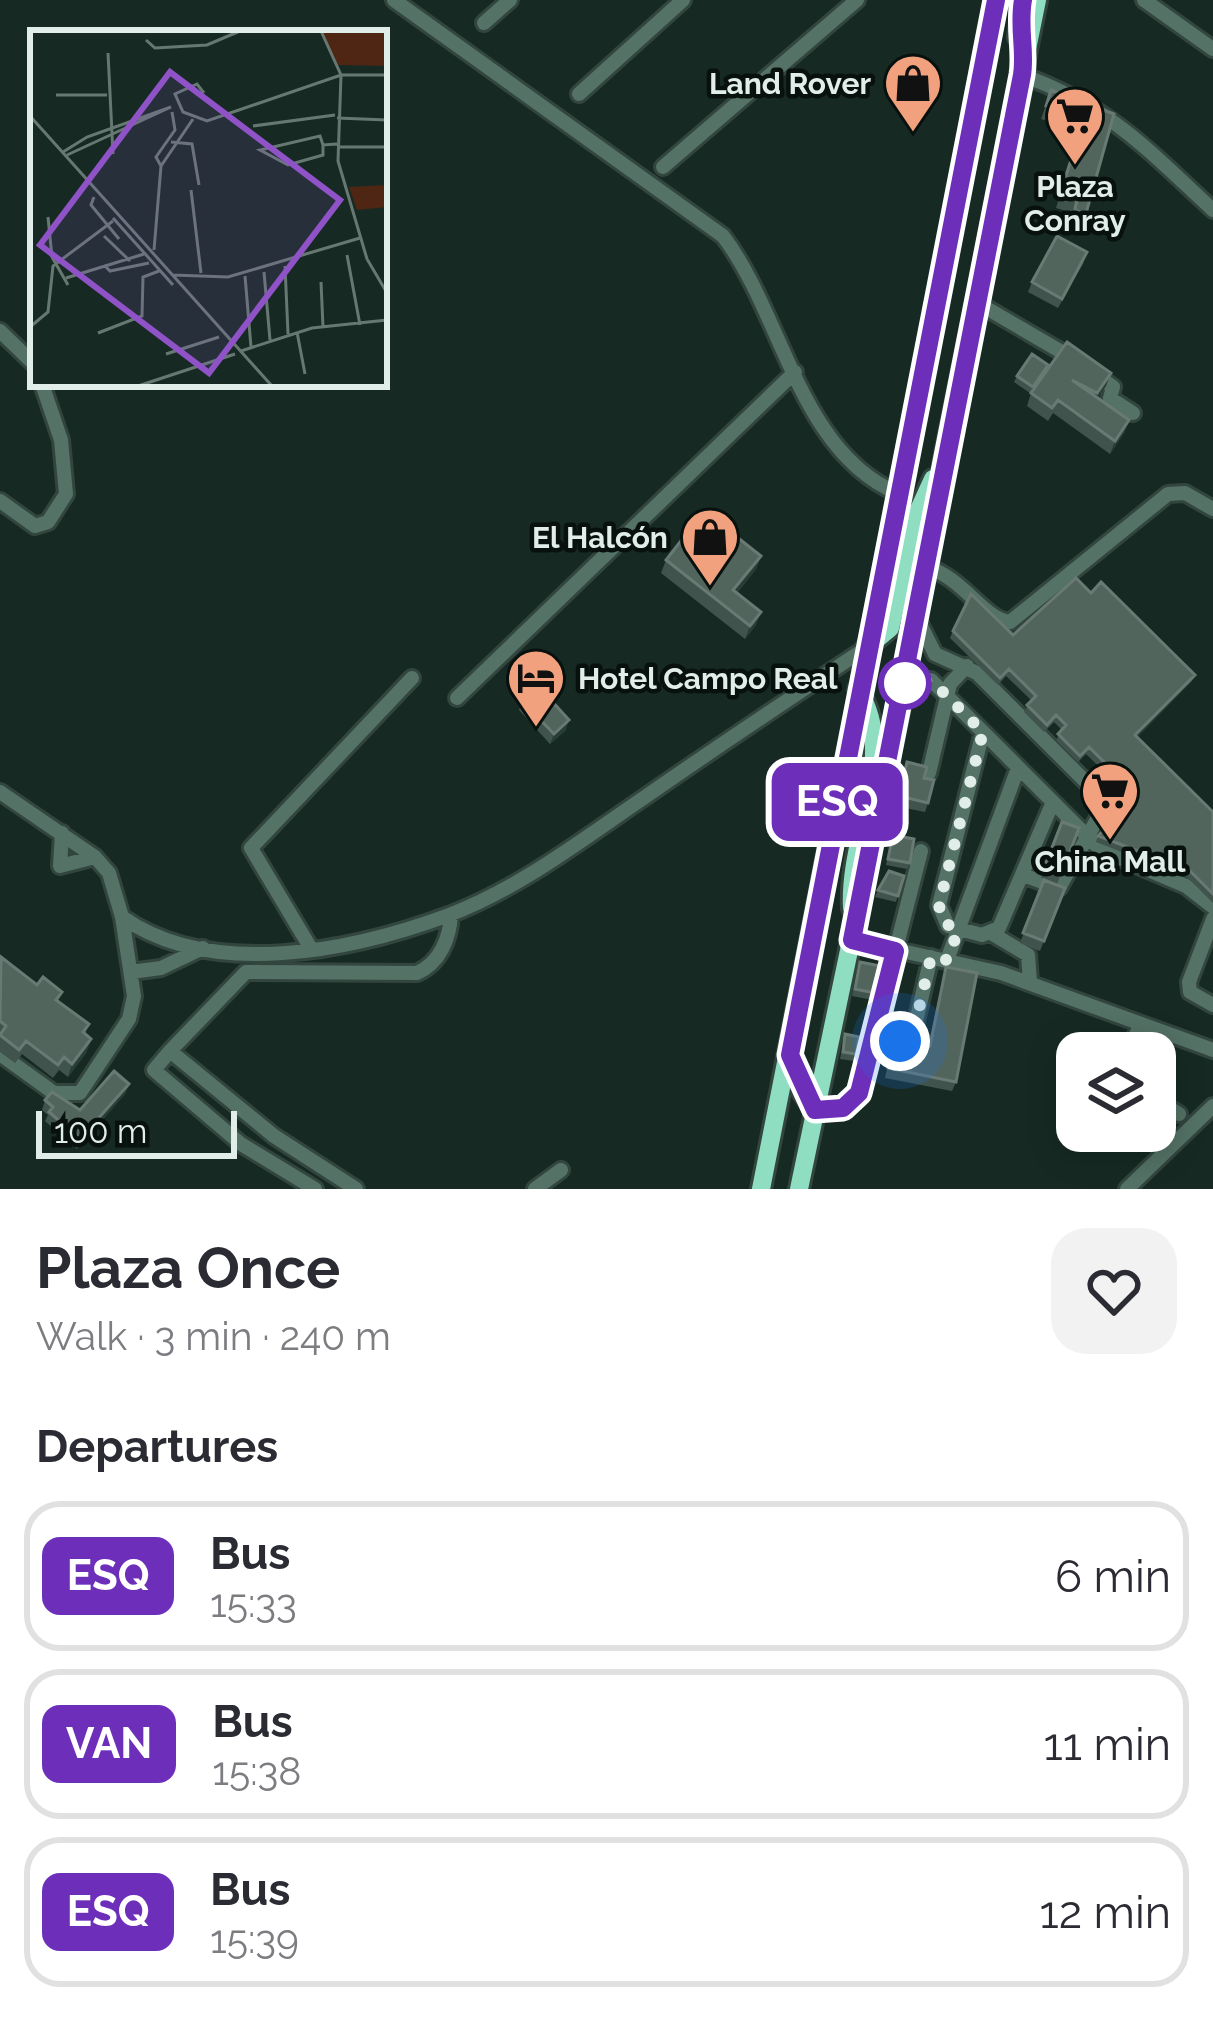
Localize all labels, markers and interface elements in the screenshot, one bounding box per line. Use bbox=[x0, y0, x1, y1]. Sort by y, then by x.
inset map bbox=[30, 30, 387, 387]
shop icon: Land Rover bbox=[882, 52, 944, 134]
place label: Land Rover bbox=[709, 66, 871, 101]
supermarket icon: Plaza Conray bbox=[1044, 85, 1106, 167]
place label: Plaza Conray bbox=[1024, 169, 1126, 238]
shop icon: El Halcón bbox=[679, 506, 741, 588]
place label: El Halcón bbox=[532, 520, 668, 555]
hotel icon: Hotel Campo Real bbox=[505, 647, 567, 729]
unlabelled marker bbox=[880, 658, 930, 708]
place label: Hotel Campo Real bbox=[578, 661, 838, 696]
supermarket icon: China Mall bbox=[1079, 760, 1141, 842]
line badge: ESQ bbox=[768, 763, 906, 841]
text: ESQ bbox=[796, 777, 878, 826]
place label: China Mall bbox=[1035, 844, 1186, 879]
your location bbox=[870, 1011, 930, 1071]
map controls bbox=[1056, 1032, 1176, 1152]
button: layers bbox=[1056, 1032, 1176, 1152]
scale bar bbox=[36, 1105, 237, 1158]
text: 100 m bbox=[54, 1112, 147, 1151]
button: heart bbox=[1051, 1228, 1177, 1354]
text: Plaza Once bbox=[36, 1234, 340, 1301]
text: Walk · 3 min · 240 m bbox=[36, 1313, 391, 1359]
text: Departures bbox=[36, 1420, 278, 1473]
text: Bus bbox=[210, 1527, 291, 1580]
text: 6 min bbox=[1055, 1550, 1171, 1603]
text: ESQ bbox=[67, 1551, 149, 1600]
text: 15:33 bbox=[210, 1580, 297, 1626]
text: Bus bbox=[212, 1695, 293, 1748]
text: 11 min bbox=[1044, 1718, 1171, 1771]
text: VAN bbox=[66, 1719, 152, 1768]
text: 15:38 bbox=[212, 1748, 301, 1794]
text: Bus bbox=[210, 1863, 291, 1916]
text: 12 min bbox=[1039, 1886, 1171, 1939]
text: ESQ bbox=[67, 1887, 149, 1936]
text: 15:39 bbox=[210, 1916, 299, 1962]

